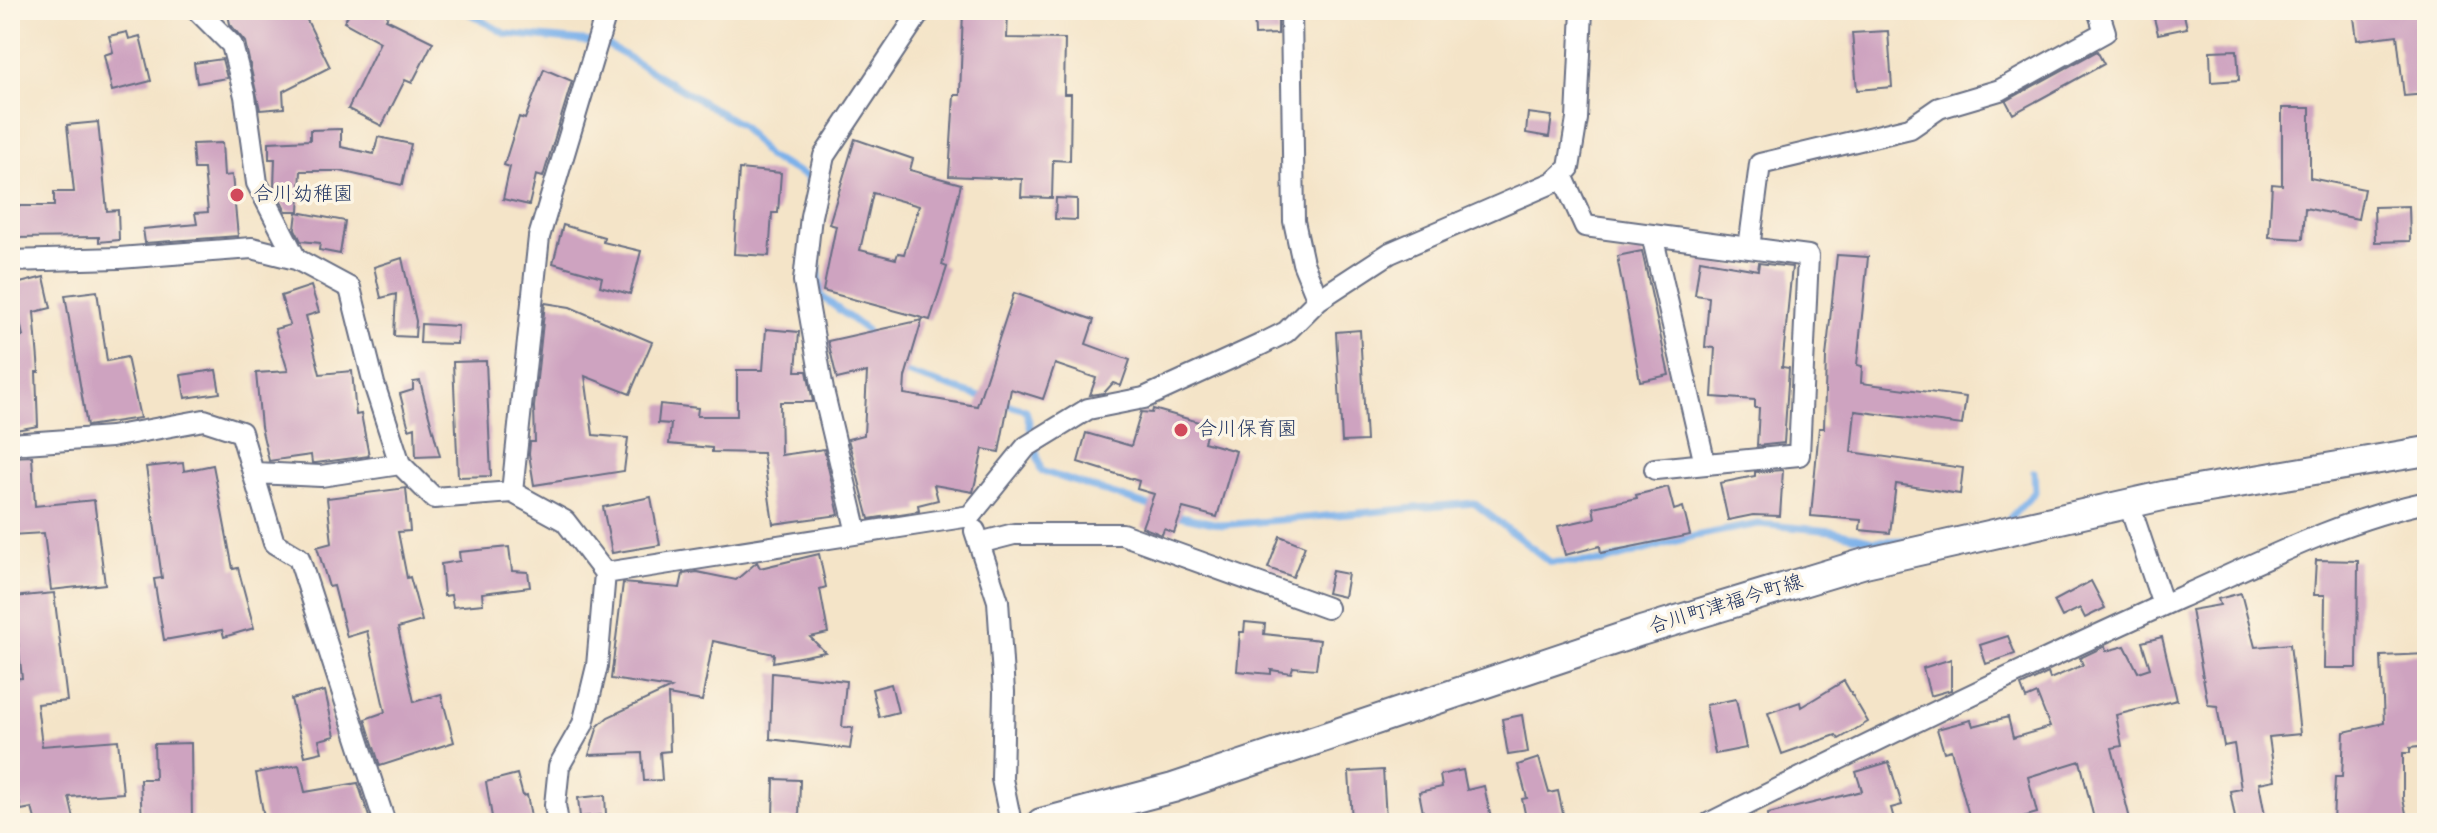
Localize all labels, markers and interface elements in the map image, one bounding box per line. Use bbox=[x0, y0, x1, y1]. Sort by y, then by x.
place label: 合川幼稚園 bbox=[253, 179, 353, 211]
marker: 合川幼稚園 bbox=[228, 186, 246, 204]
place label: 合川保育園 bbox=[1197, 414, 1297, 446]
marker: 合川保育園 bbox=[1172, 421, 1190, 439]
street label: 合川町津福今町線 bbox=[1645, 566, 1807, 644]

